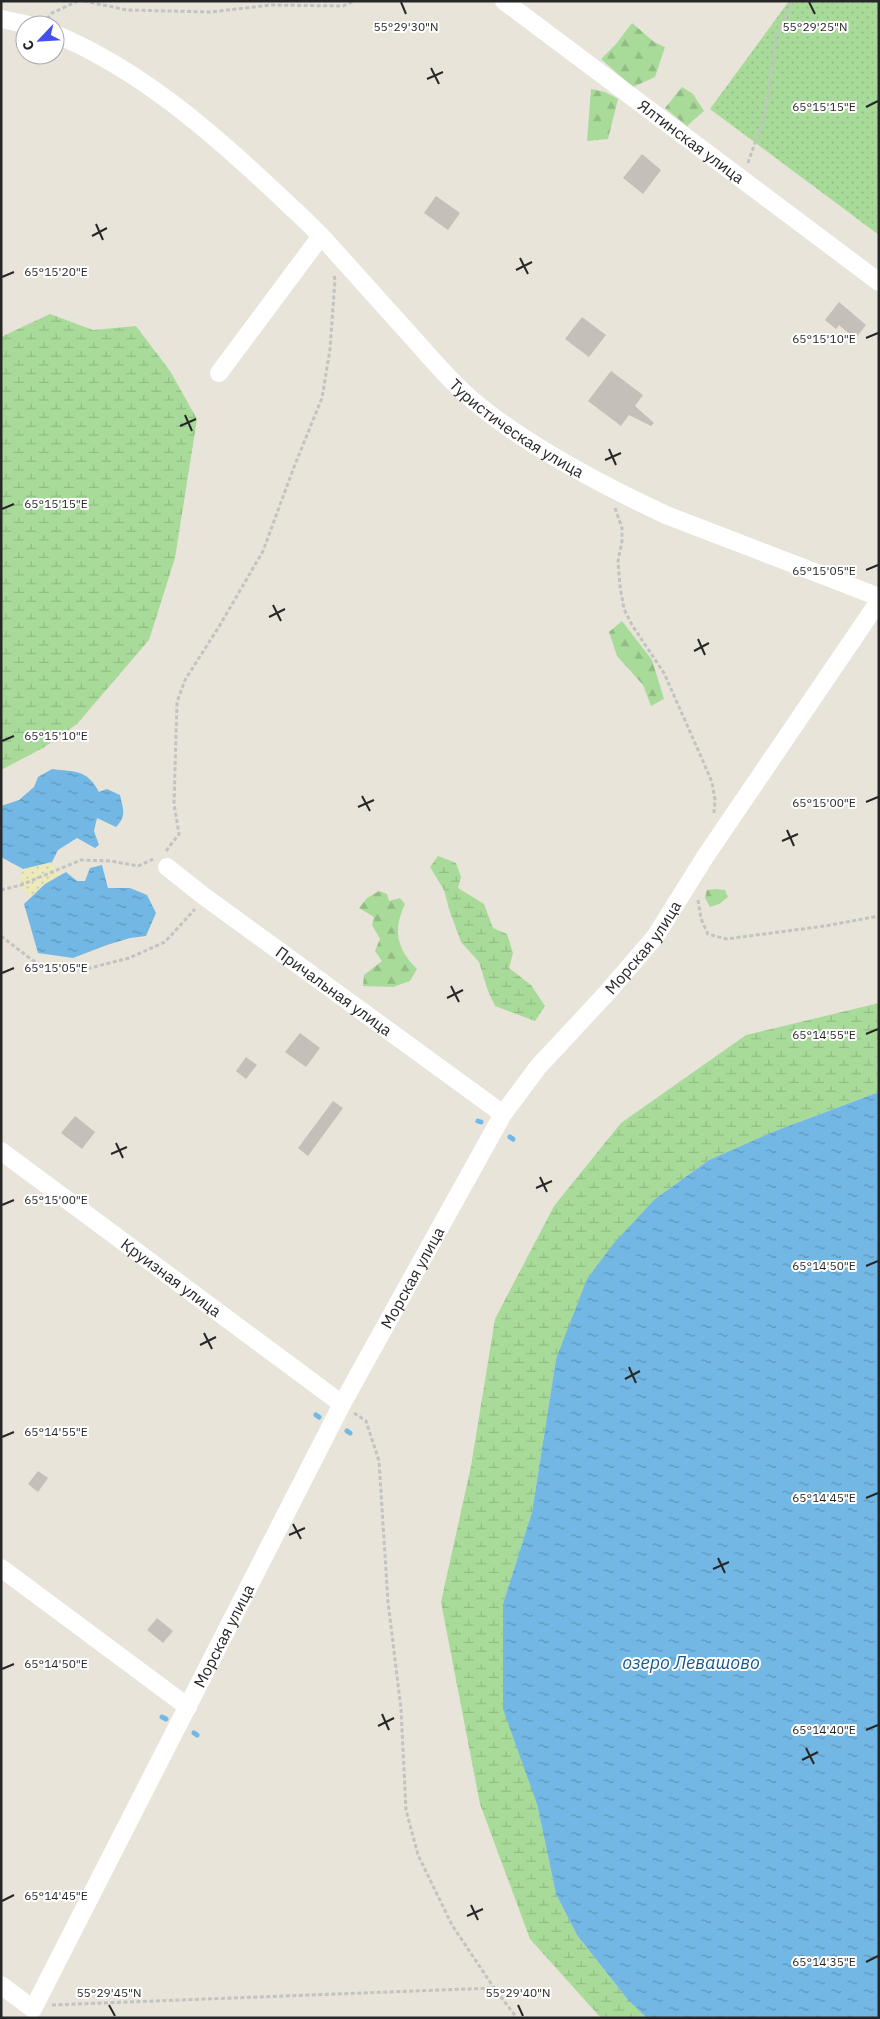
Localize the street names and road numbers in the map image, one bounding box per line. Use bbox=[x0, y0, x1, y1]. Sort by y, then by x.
street label: Ялтинская улица bbox=[634, 95, 749, 188]
street label: Туристическая улица bbox=[445, 374, 588, 482]
street label: Морская улица bbox=[600, 897, 685, 998]
street label: Причальная улица bbox=[272, 942, 397, 1040]
street label: Морская улица bbox=[376, 1223, 449, 1332]
street label: Круизная улица bbox=[117, 1234, 226, 1321]
street label: Морская улица bbox=[189, 1580, 258, 1691]

